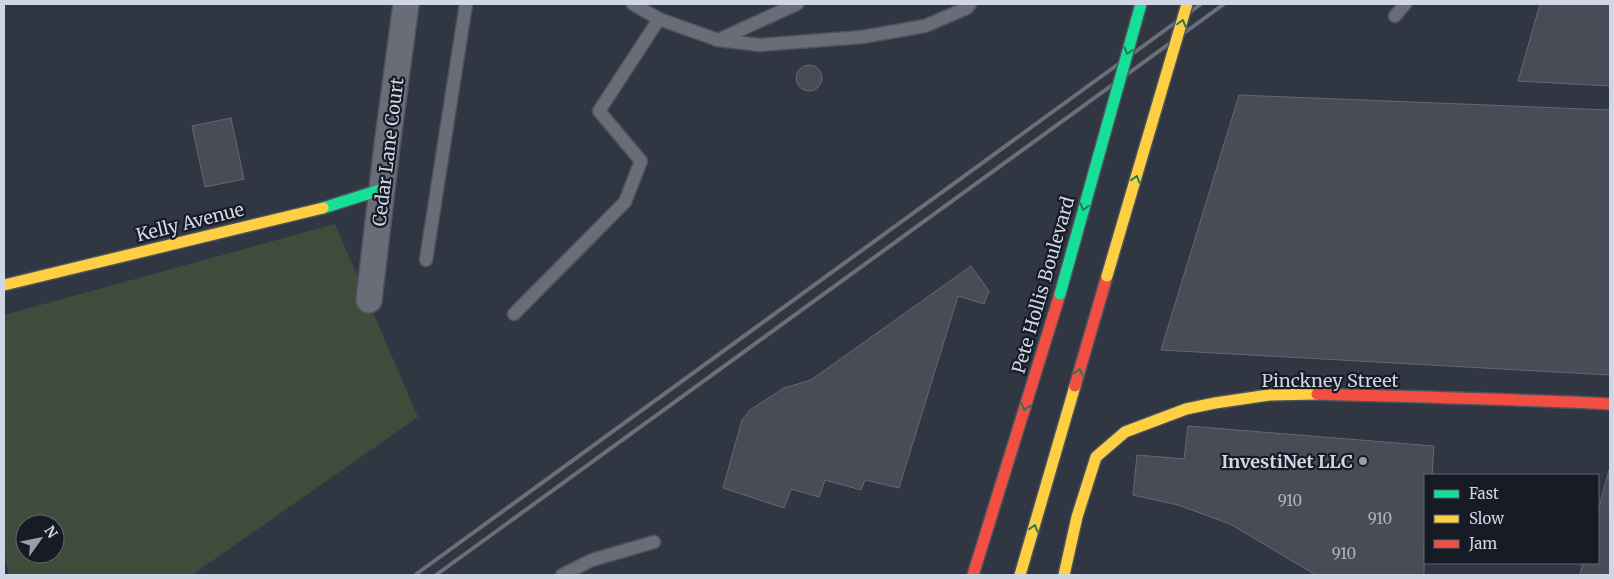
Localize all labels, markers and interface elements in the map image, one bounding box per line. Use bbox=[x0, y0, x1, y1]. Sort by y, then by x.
one-way arrow bbox=[1176, 19, 1187, 28]
one-way arrow bbox=[1123, 46, 1133, 54]
street label: Cedar Lane Court bbox=[367, 76, 409, 228]
one-way arrow bbox=[1131, 175, 1141, 184]
street label: Pete Hollis Boulevard bbox=[1007, 194, 1079, 376]
street label: Kelly Avenue bbox=[134, 197, 246, 247]
one-way arrow bbox=[1079, 203, 1090, 212]
one-way arrow bbox=[1073, 368, 1084, 377]
street label: Pinckney Street bbox=[1261, 369, 1399, 392]
one-way arrow bbox=[1020, 403, 1030, 411]
place label: InvestiNet LLC bbox=[1221, 450, 1353, 473]
marker: InvestiNet LLC bbox=[1357, 455, 1369, 467]
legend bbox=[1424, 474, 1599, 564]
text: Fast bbox=[1469, 484, 1499, 503]
house number: 910 bbox=[1278, 491, 1302, 510]
house number: 910 bbox=[1368, 509, 1392, 528]
text: Slow bbox=[1469, 509, 1504, 528]
north arrow bbox=[15, 514, 65, 564]
text: N bbox=[40, 522, 61, 541]
one-way arrow bbox=[1028, 525, 1038, 533]
text: Jam bbox=[1468, 534, 1497, 553]
house number: 910 bbox=[1332, 544, 1356, 563]

